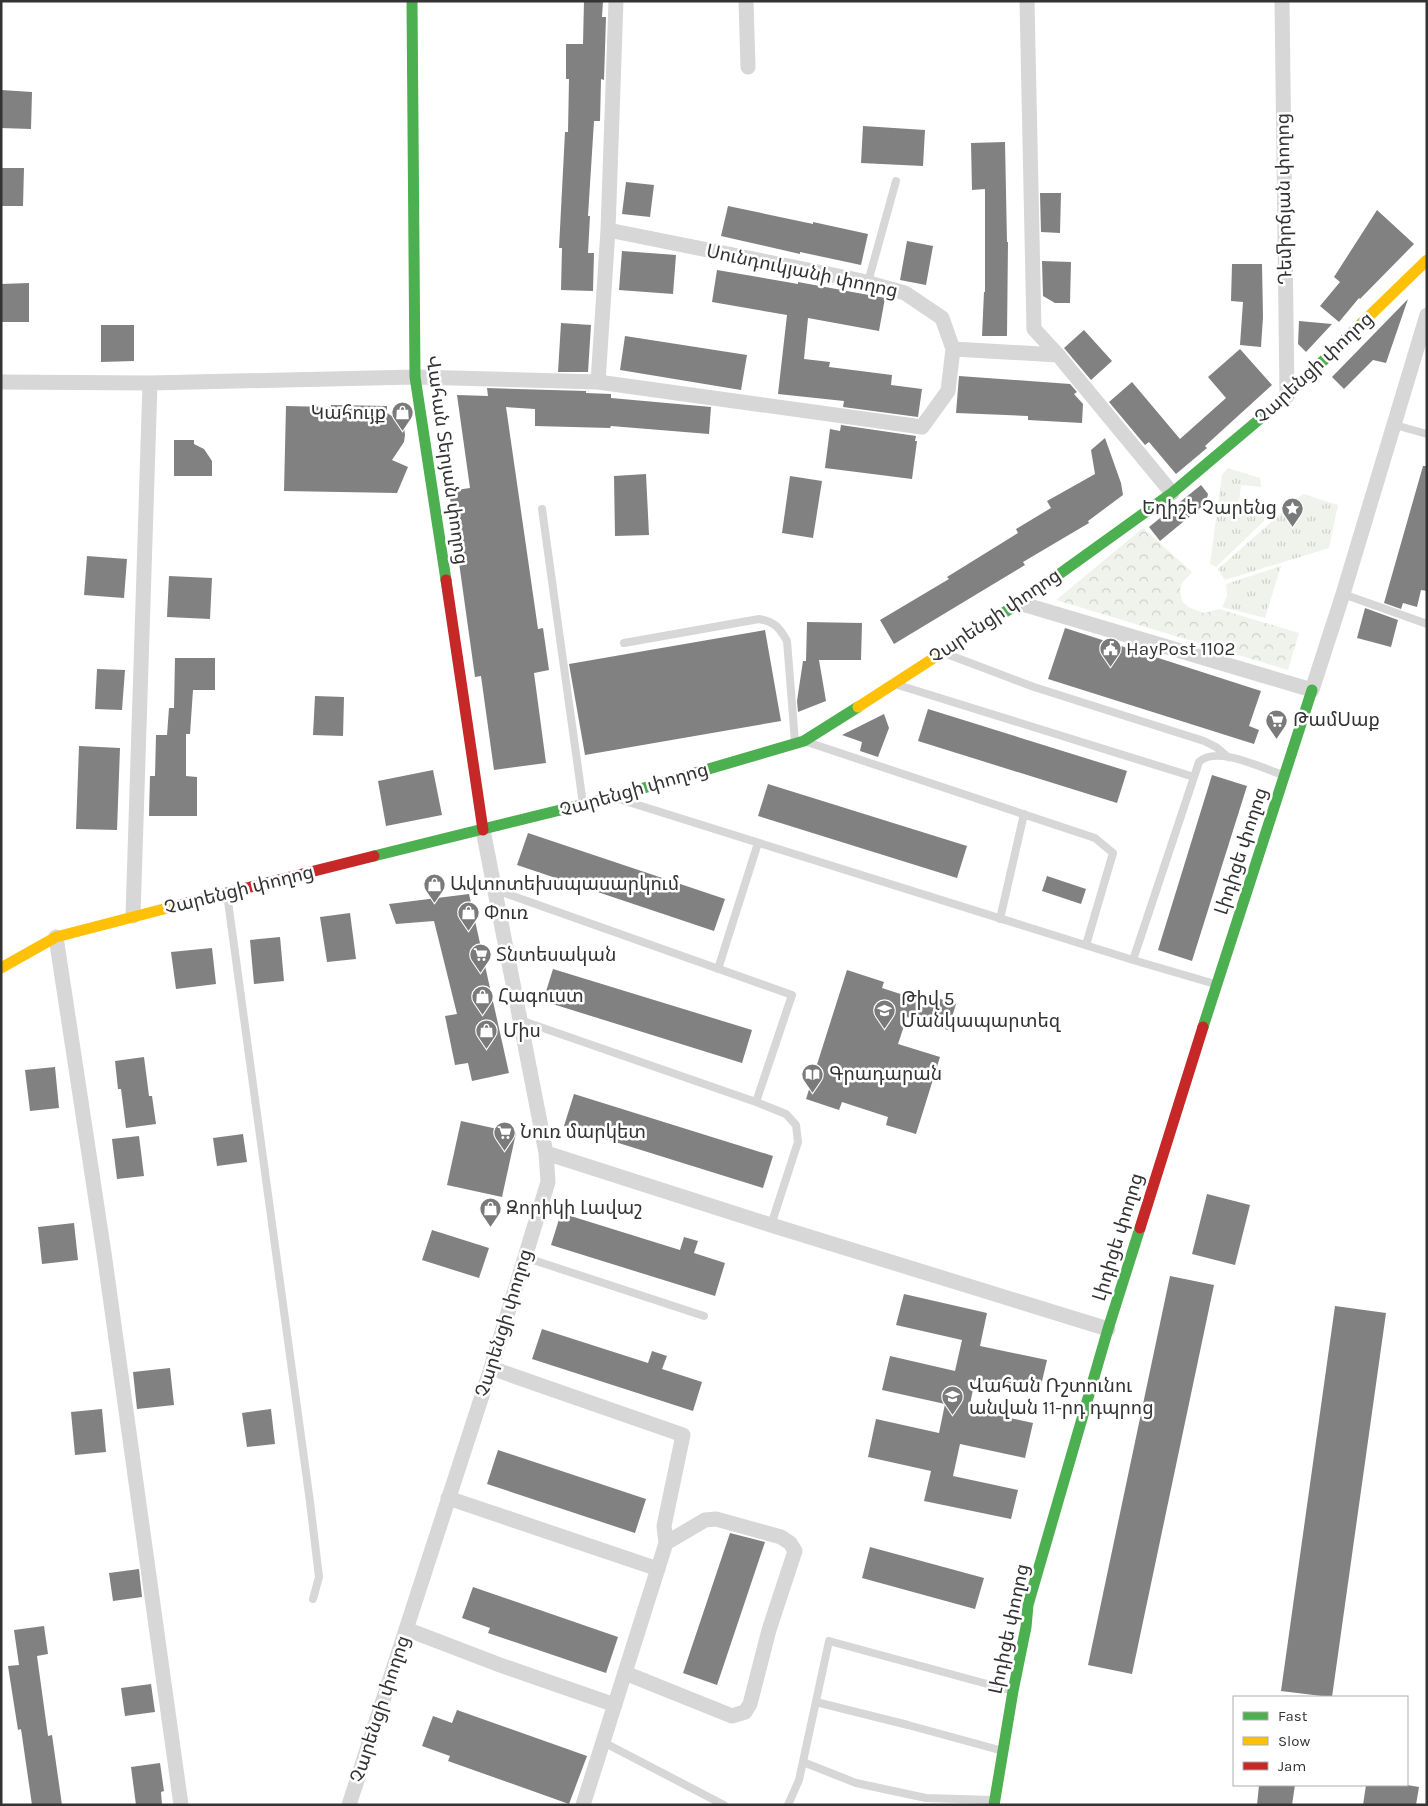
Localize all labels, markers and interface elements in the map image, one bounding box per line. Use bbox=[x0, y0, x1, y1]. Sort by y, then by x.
street label: Դեմիրճյան փողոց bbox=[1271, 113, 1297, 285]
street label: Սունդուկյանի փողոց bbox=[704, 240, 900, 302]
street label: Չարենցի փողոց bbox=[1250, 308, 1378, 428]
street label: Վահան Տերյան փողոց bbox=[421, 354, 473, 566]
shop icon: Կահույք bbox=[390, 401, 414, 432]
place label: Կահույք bbox=[311, 402, 386, 424]
place icon: Եղիշե Չարենց bbox=[1281, 496, 1305, 527]
place label: Եղիշե Չարենց bbox=[1142, 497, 1277, 519]
street label: Չարենցի փողոց bbox=[925, 564, 1065, 668]
public building icon: HayPost 1102 bbox=[1098, 637, 1122, 668]
place label: HayPost 1102 bbox=[1126, 638, 1235, 660]
supermarket icon: ԹամՍաք bbox=[1265, 708, 1289, 739]
place label: ԹամՍաք bbox=[1293, 709, 1380, 731]
street label: Չարենցի փողոց bbox=[557, 758, 711, 822]
street label: Լիդիցե փողոց bbox=[1210, 785, 1272, 917]
street label: Չարենցի փողոց bbox=[162, 861, 316, 919]
shop icon: Ավտոտեխսպասարկում bbox=[422, 872, 446, 903]
place label: Ավտոտեխսպասարկում bbox=[450, 873, 679, 895]
shop icon: Փուռ bbox=[456, 901, 480, 932]
place label: Փուռ bbox=[484, 902, 528, 924]
supermarket icon: Տնտեսական bbox=[468, 943, 492, 974]
place label: Տնտեսական bbox=[496, 944, 616, 966]
shop icon: Հագուստ bbox=[470, 984, 494, 1015]
place label: Հագուստ bbox=[498, 985, 584, 1007]
place label: Թիվ 5 Մանկապարտեզ bbox=[901, 988, 1062, 1032]
school or university icon: Թիվ 5 Մանկապարտեզ bbox=[873, 998, 897, 1029]
shop icon: Միս bbox=[475, 1019, 499, 1050]
place label: Միս bbox=[503, 1020, 541, 1042]
library icon: Գրադարան bbox=[801, 1062, 825, 1093]
place label: Գրադարան bbox=[829, 1063, 942, 1085]
supermarket icon: Նուռ մարկետ bbox=[492, 1120, 516, 1151]
place label: Նուռ մարկետ bbox=[520, 1121, 646, 1143]
street label: Լիդիցե փողոց bbox=[1088, 1170, 1148, 1304]
shop icon: Զորիկի Լավաշ bbox=[478, 1196, 502, 1227]
place label: Զորիկի Լավաշ bbox=[506, 1197, 642, 1219]
street label: Չարենցի փողոց bbox=[471, 1246, 537, 1400]
place label: Վահան Ռշտունու անվան 11-րդ դպրոց bbox=[969, 1375, 1154, 1419]
school or university icon: Վահան Ռշտունու անվան 11-րդ դպրոց bbox=[941, 1385, 965, 1416]
street label: Լիդիցե փողոց bbox=[984, 1562, 1034, 1696]
street label: Չարենցի փողոց bbox=[346, 1633, 414, 1785]
legend bbox=[1233, 1696, 1408, 1786]
text: Fast bbox=[1278, 1707, 1308, 1725]
text: Slow bbox=[1278, 1732, 1310, 1750]
text: Jam bbox=[1278, 1757, 1306, 1775]

